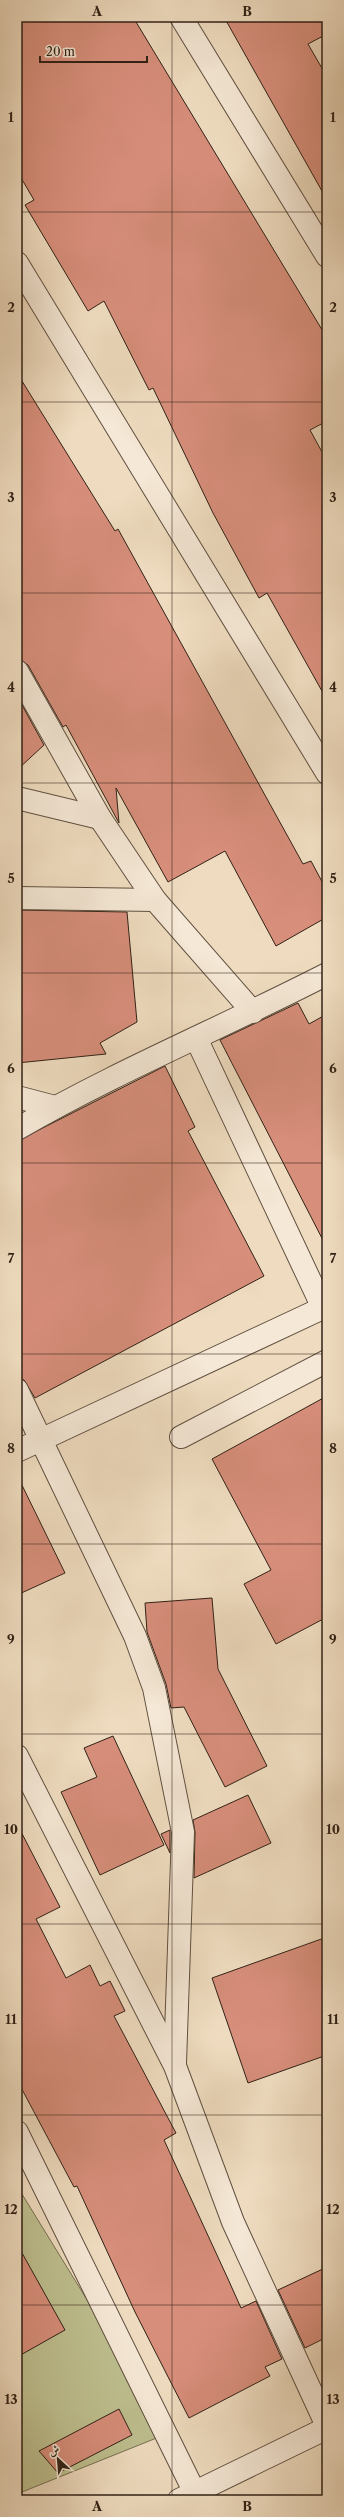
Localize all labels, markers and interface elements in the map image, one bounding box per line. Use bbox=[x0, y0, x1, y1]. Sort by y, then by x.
text: A bbox=[91, 3, 103, 19]
text: B bbox=[242, 3, 252, 19]
scale bar bbox=[40, 38, 147, 64]
text: 20 m bbox=[46, 44, 75, 59]
text: 1 bbox=[8, 109, 14, 125]
text: 1 bbox=[330, 109, 336, 125]
text: 2 bbox=[7, 299, 15, 315]
text: 2 bbox=[329, 299, 337, 315]
text: 3 bbox=[7, 489, 15, 505]
text: 3 bbox=[329, 489, 337, 505]
text: 4 bbox=[7, 679, 15, 695]
text: 4 bbox=[329, 679, 337, 695]
text: 5 bbox=[7, 870, 15, 886]
text: 5 bbox=[329, 870, 337, 886]
text: 6 bbox=[7, 1060, 15, 1076]
text: 6 bbox=[329, 1060, 337, 1076]
text: 7 bbox=[8, 1250, 15, 1266]
text: 7 bbox=[330, 1250, 337, 1266]
text: 8 bbox=[7, 1440, 15, 1456]
text: 8 bbox=[329, 1440, 337, 1456]
text: 9 bbox=[7, 1631, 15, 1647]
text: 9 bbox=[329, 1631, 337, 1647]
text: 10 bbox=[4, 1821, 18, 1837]
text: 10 bbox=[326, 1821, 340, 1837]
text: 11 bbox=[5, 2011, 17, 2027]
text: 11 bbox=[327, 2011, 339, 2027]
text: 12 bbox=[4, 2201, 18, 2217]
text: 12 bbox=[326, 2201, 340, 2217]
text: 13 bbox=[4, 2391, 18, 2407]
text: 13 bbox=[326, 2391, 340, 2407]
north arrow bbox=[38, 2439, 78, 2479]
text: ش bbox=[46, 2441, 62, 2459]
text: A bbox=[91, 2498, 103, 2514]
text: B bbox=[242, 2498, 252, 2514]

